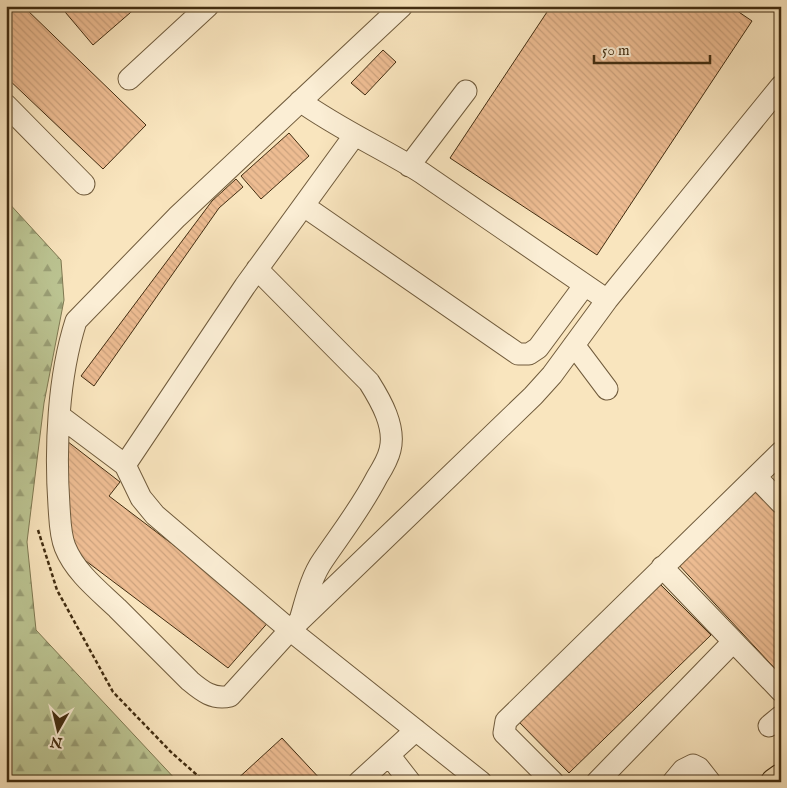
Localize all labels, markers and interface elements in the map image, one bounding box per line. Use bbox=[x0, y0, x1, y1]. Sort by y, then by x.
scale bar bbox=[594, 32, 711, 64]
text: 50 m bbox=[602, 41, 630, 60]
north arrow bbox=[32, 706, 82, 756]
text: N bbox=[49, 732, 65, 752]

